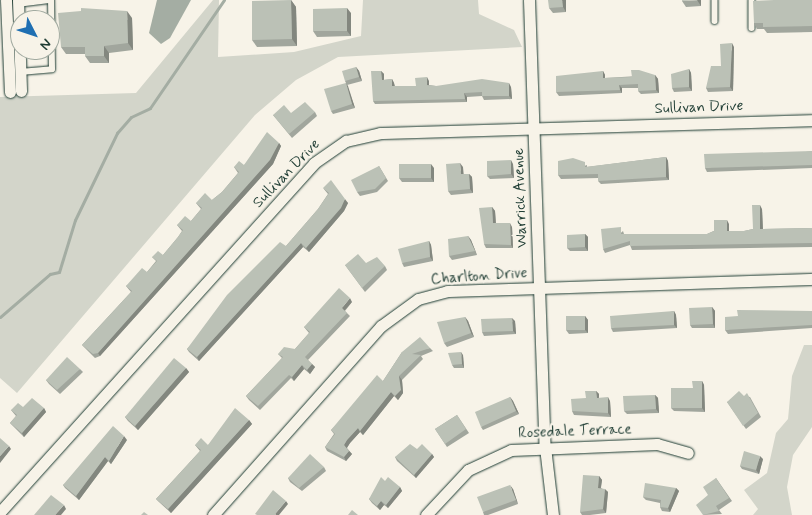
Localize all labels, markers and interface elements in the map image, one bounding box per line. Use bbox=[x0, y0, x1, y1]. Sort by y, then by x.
north arrow bbox=[10, 10, 60, 60]
text: N bbox=[36, 35, 55, 54]
street label: Sullivan Drive bbox=[655, 97, 743, 119]
street label: Sullivan Drive bbox=[250, 136, 324, 212]
street label: Warrick Avenue bbox=[510, 146, 532, 250]
street label: Charlton Drive bbox=[430, 265, 528, 289]
street label: Rosedale Terrace bbox=[521, 421, 629, 443]

